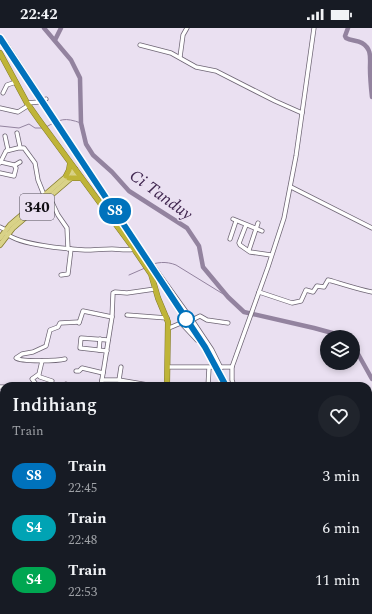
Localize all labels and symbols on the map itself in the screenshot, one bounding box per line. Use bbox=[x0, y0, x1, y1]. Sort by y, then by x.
water label: Ci Tanduy bbox=[124, 163, 198, 227]
road number: 340 bbox=[20, 194, 54, 220]
line badge: S8 bbox=[97, 198, 133, 224]
unlabelled marker bbox=[177, 310, 195, 328]

